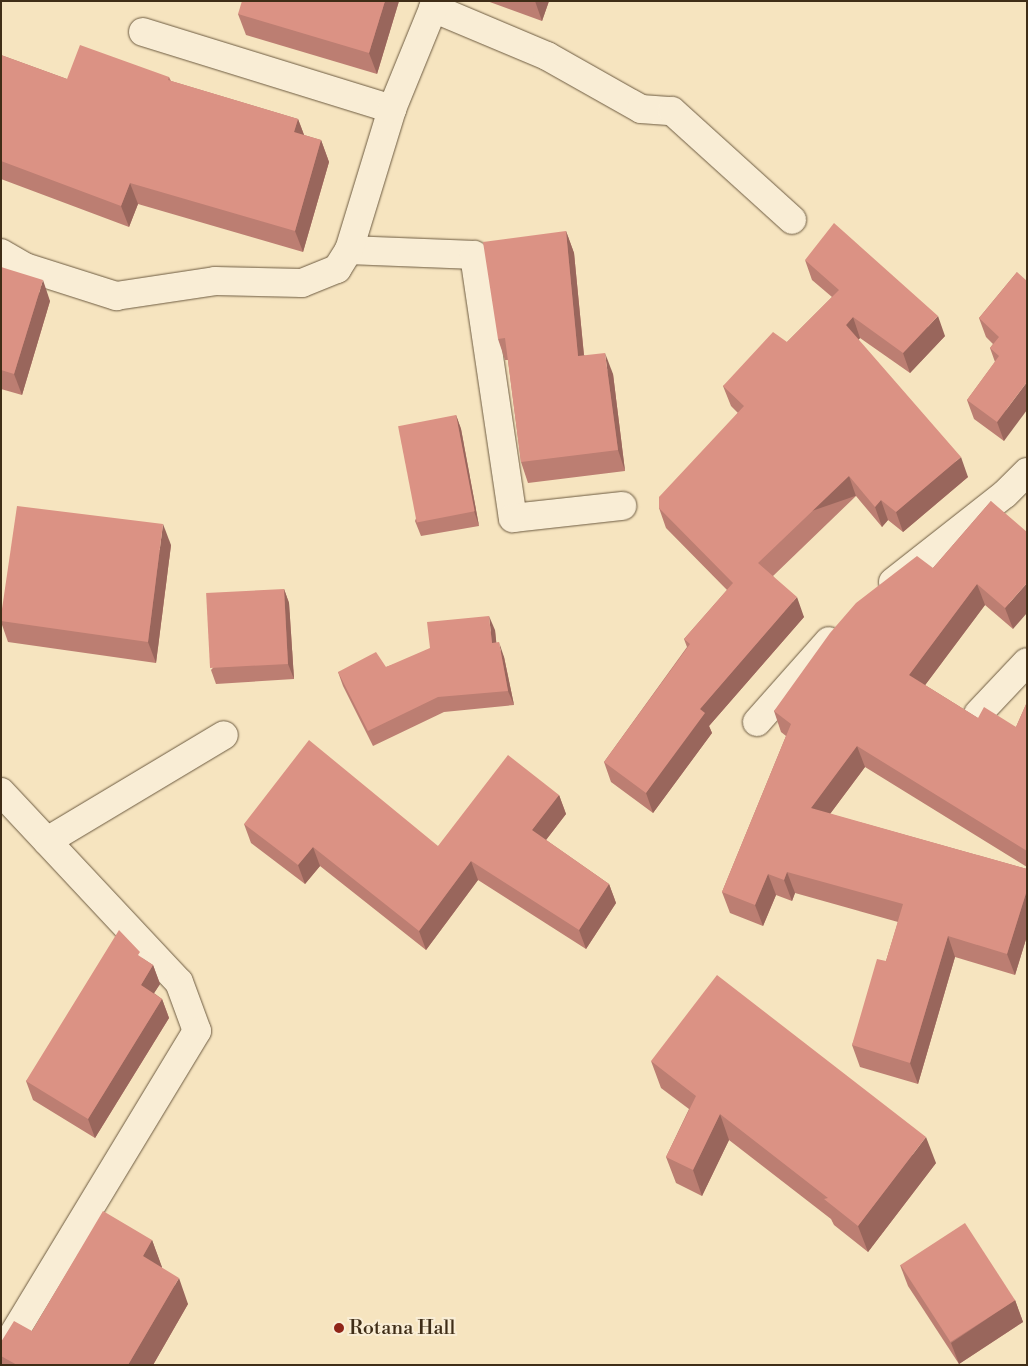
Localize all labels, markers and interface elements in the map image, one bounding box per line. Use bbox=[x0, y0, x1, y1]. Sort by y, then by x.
place label: Rotana Hall bbox=[349, 1316, 455, 1340]
marker: Rotana Hall bbox=[333, 1322, 345, 1334]

